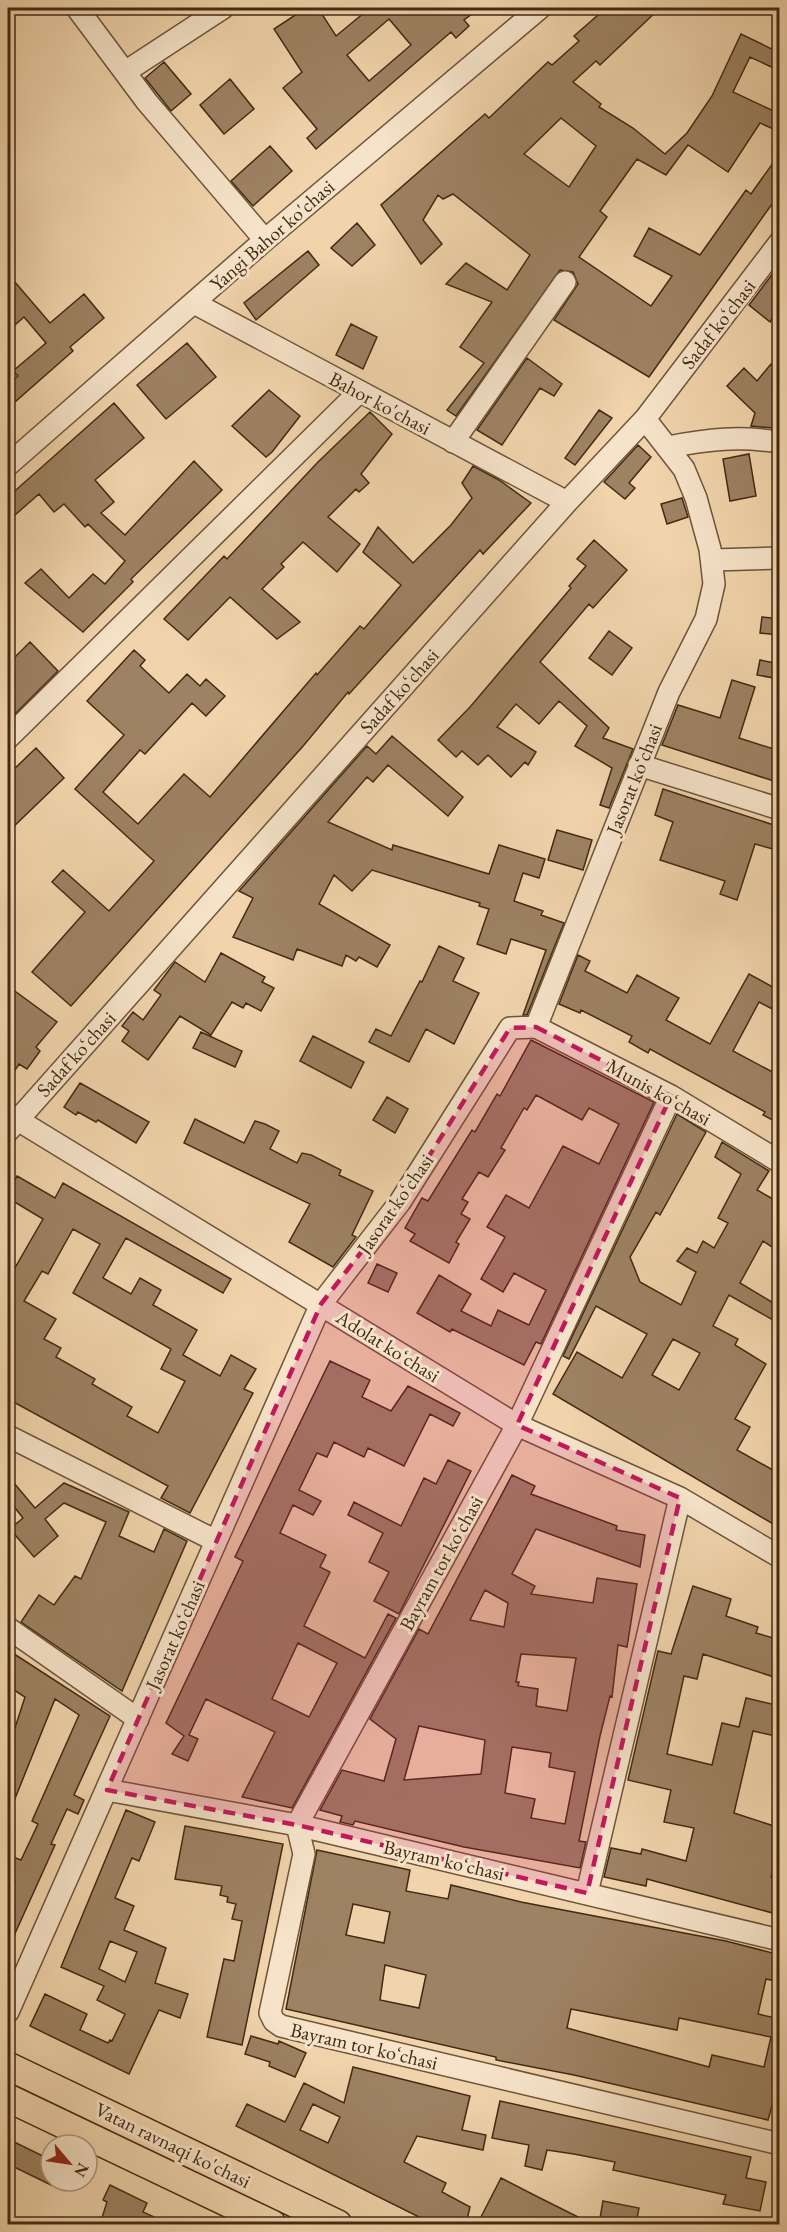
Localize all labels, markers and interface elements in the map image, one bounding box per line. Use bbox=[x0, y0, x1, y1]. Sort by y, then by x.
street label: Yangi Bahor ko'chasi bbox=[204, 174, 340, 296]
street label: Sadaf koʻchasi bbox=[675, 274, 761, 374]
street label: Bahor ko'chasi bbox=[325, 365, 435, 441]
street label: Sadaf koʻchasi bbox=[354, 643, 444, 739]
street label: Jasorat koʻchasi bbox=[599, 720, 668, 840]
street label: Sadaf koʻchasi bbox=[31, 1006, 121, 1102]
street label: Munis koʻchasi bbox=[602, 1053, 716, 1131]
street label: Jasorat koʻchasi bbox=[350, 1148, 439, 1261]
street label: Adolat koʻchasi bbox=[330, 1303, 445, 1388]
street label: Bayram tor koʻchasi bbox=[393, 1491, 489, 1635]
street label: Jasorat koʻchasi bbox=[138, 1576, 211, 1696]
street label: Bayram koʻchasi bbox=[381, 1833, 507, 1887]
street label: Bayram tor koʻchasi bbox=[288, 2016, 440, 2076]
street label: Vatan ravnaqi ko'chasi bbox=[91, 2096, 255, 2194]
north arrow bbox=[39, 2133, 99, 2193]
text: N bbox=[69, 2159, 94, 2181]

